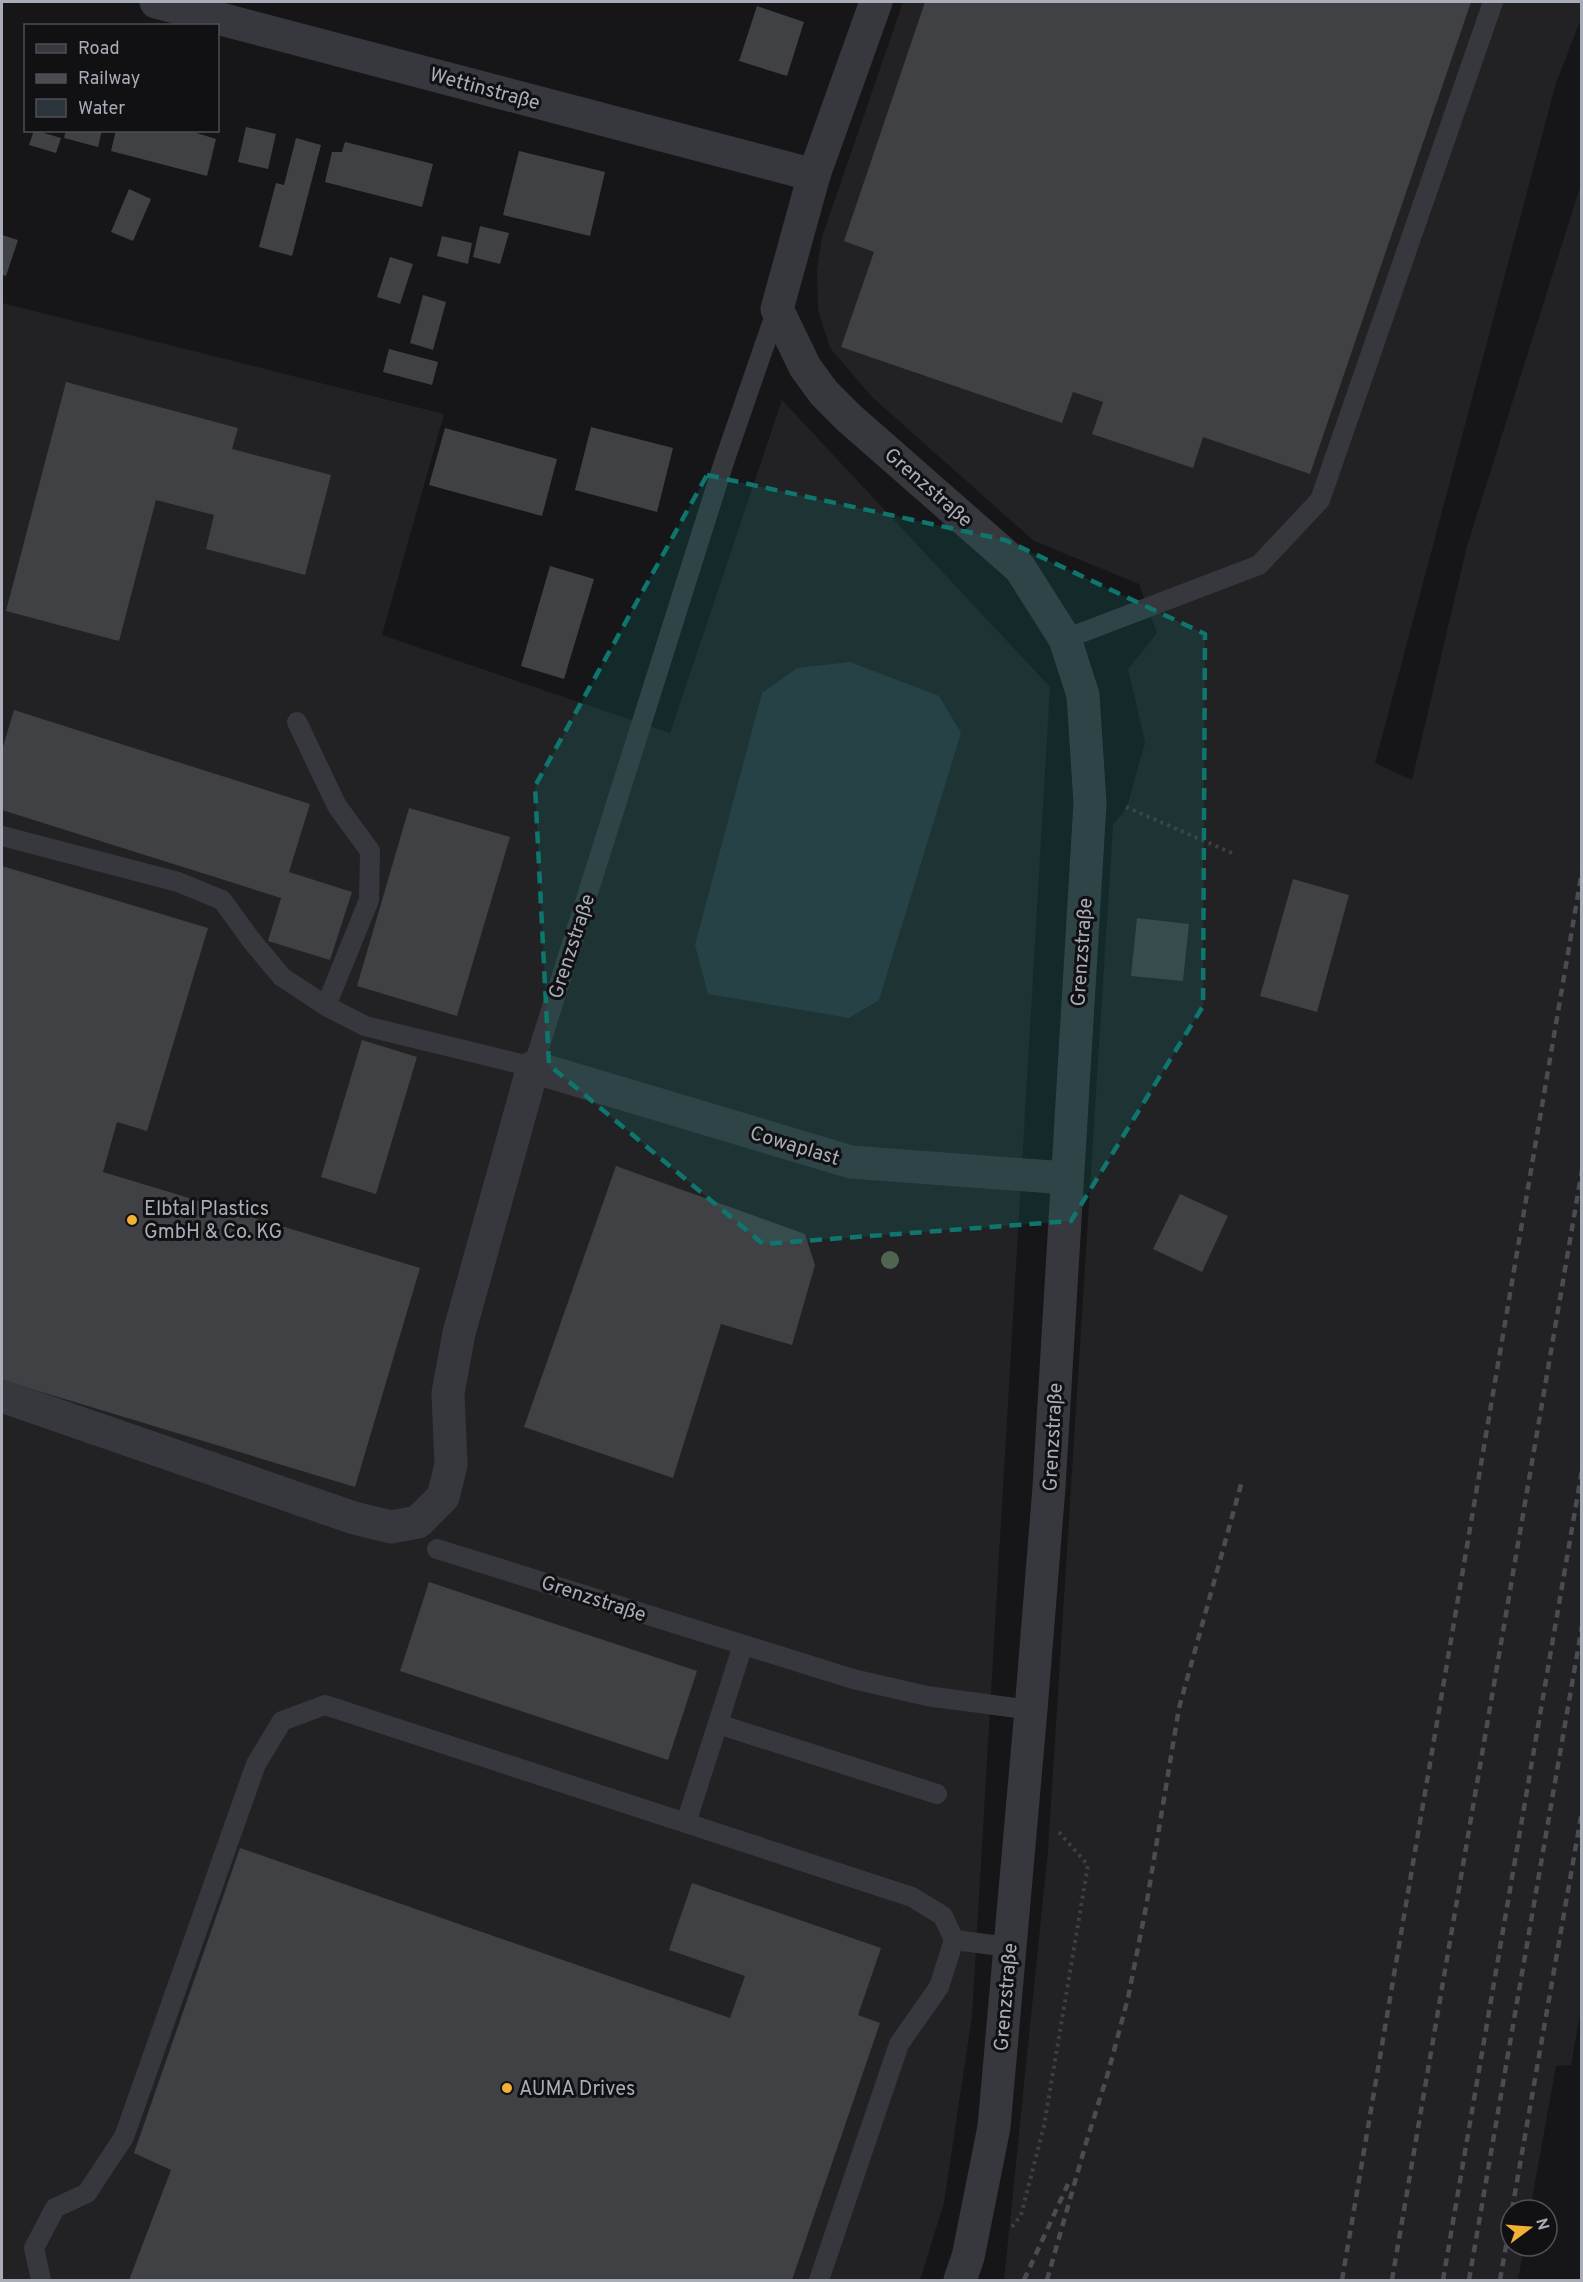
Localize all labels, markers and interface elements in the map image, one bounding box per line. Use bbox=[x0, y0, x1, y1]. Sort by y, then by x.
legend bbox=[24, 24, 219, 132]
text: Road bbox=[78, 38, 120, 61]
street label: Wettinstraße bbox=[426, 63, 543, 117]
text: Railway bbox=[78, 68, 140, 91]
text: Water bbox=[78, 98, 125, 121]
street label: Grenzstraße bbox=[878, 443, 977, 534]
street label: Grenzstraße bbox=[544, 891, 602, 1002]
street label: Grenzstraße bbox=[1066, 897, 1100, 1007]
street label: Cowaplast bbox=[746, 1121, 843, 1173]
place label: Elbtal Plastics GmbH & Co. KG bbox=[144, 1197, 282, 1246]
marker: Elbtal Plastics GmbH & Co. KG bbox=[125, 1213, 139, 1227]
street label: Grenzstraße bbox=[1038, 1382, 1070, 1492]
street label: Grenzstraße bbox=[538, 1571, 649, 1629]
street label: Grenzstraße bbox=[989, 1942, 1025, 2053]
place label: AUMA Drives bbox=[519, 2077, 635, 2103]
marker: AUMA Drives bbox=[500, 2081, 514, 2095]
north arrow bbox=[1499, 2198, 1559, 2258]
text: N bbox=[1530, 2216, 1553, 2233]

